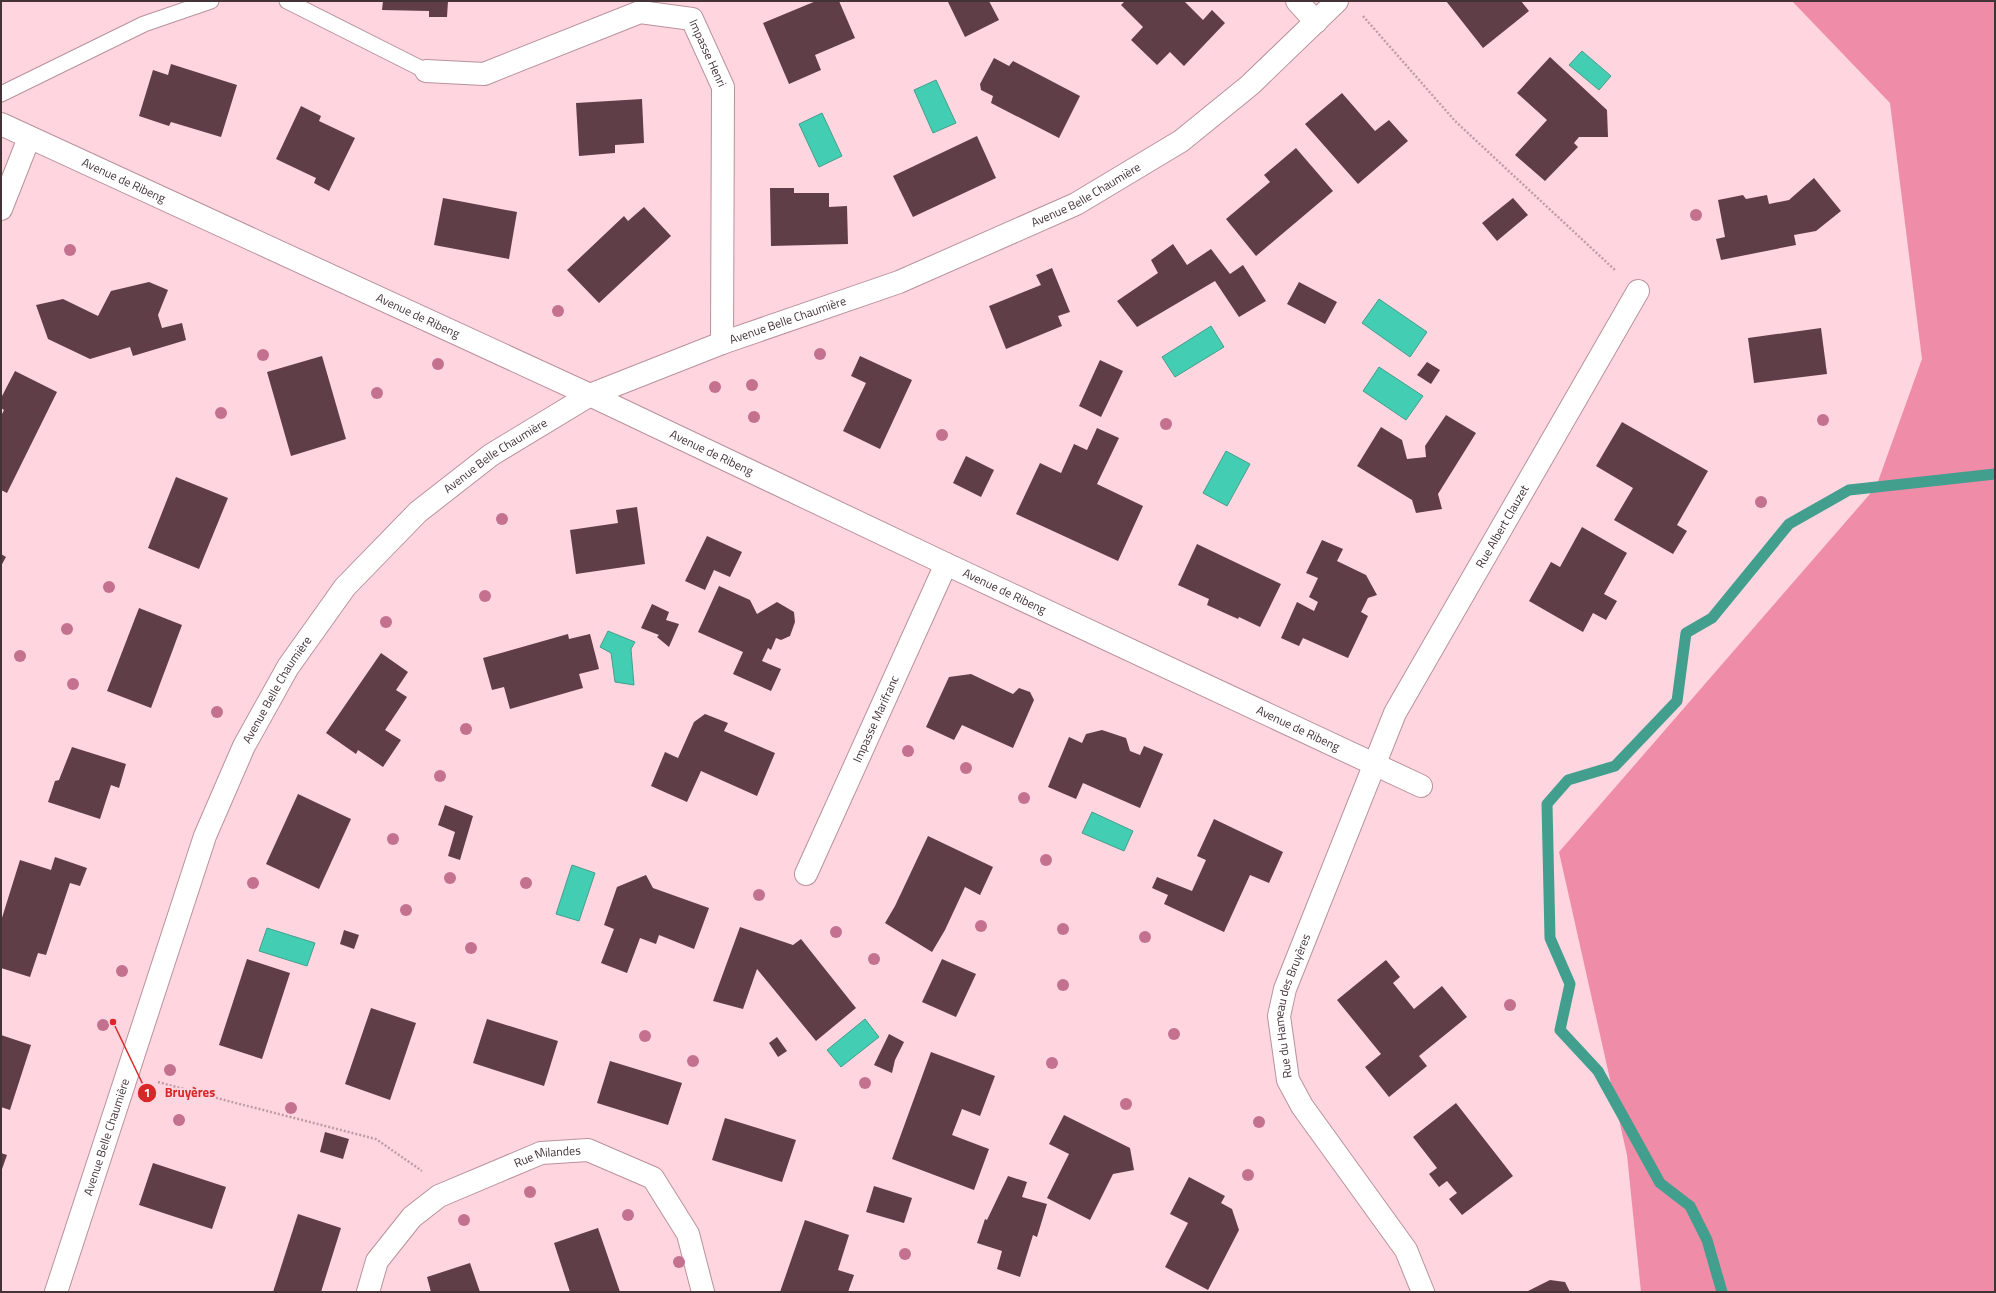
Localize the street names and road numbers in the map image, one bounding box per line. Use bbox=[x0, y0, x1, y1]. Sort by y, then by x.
street label: Impasse Henri bbox=[684, 16, 732, 90]
street label: Avenue de Ribeng bbox=[79, 152, 169, 207]
street label: Avenue Belle Chaumière bbox=[1028, 157, 1144, 232]
street label: Avenue de Ribeng bbox=[373, 288, 463, 343]
street label: Avenue Belle Chaumière bbox=[727, 291, 849, 349]
street label: Avenue Belle Chaumière bbox=[439, 413, 551, 498]
street label: Avenue de Ribeng bbox=[667, 424, 757, 480]
street label: Rue Albert Clauzet bbox=[1470, 481, 1534, 571]
street label: Avenue de Ribeng bbox=[960, 563, 1050, 619]
street label: Avenue Belle Chaumière bbox=[237, 632, 316, 747]
street label: Impasse Marifranc bbox=[848, 672, 904, 766]
street label: Avenue de Ribeng bbox=[1253, 700, 1343, 756]
street label: Rue du Hameau des Bruyères bbox=[1269, 930, 1315, 1079]
street label: Avenue Belle Chaumière bbox=[78, 1076, 134, 1198]
street label: Rue Milandes bbox=[511, 1140, 582, 1172]

